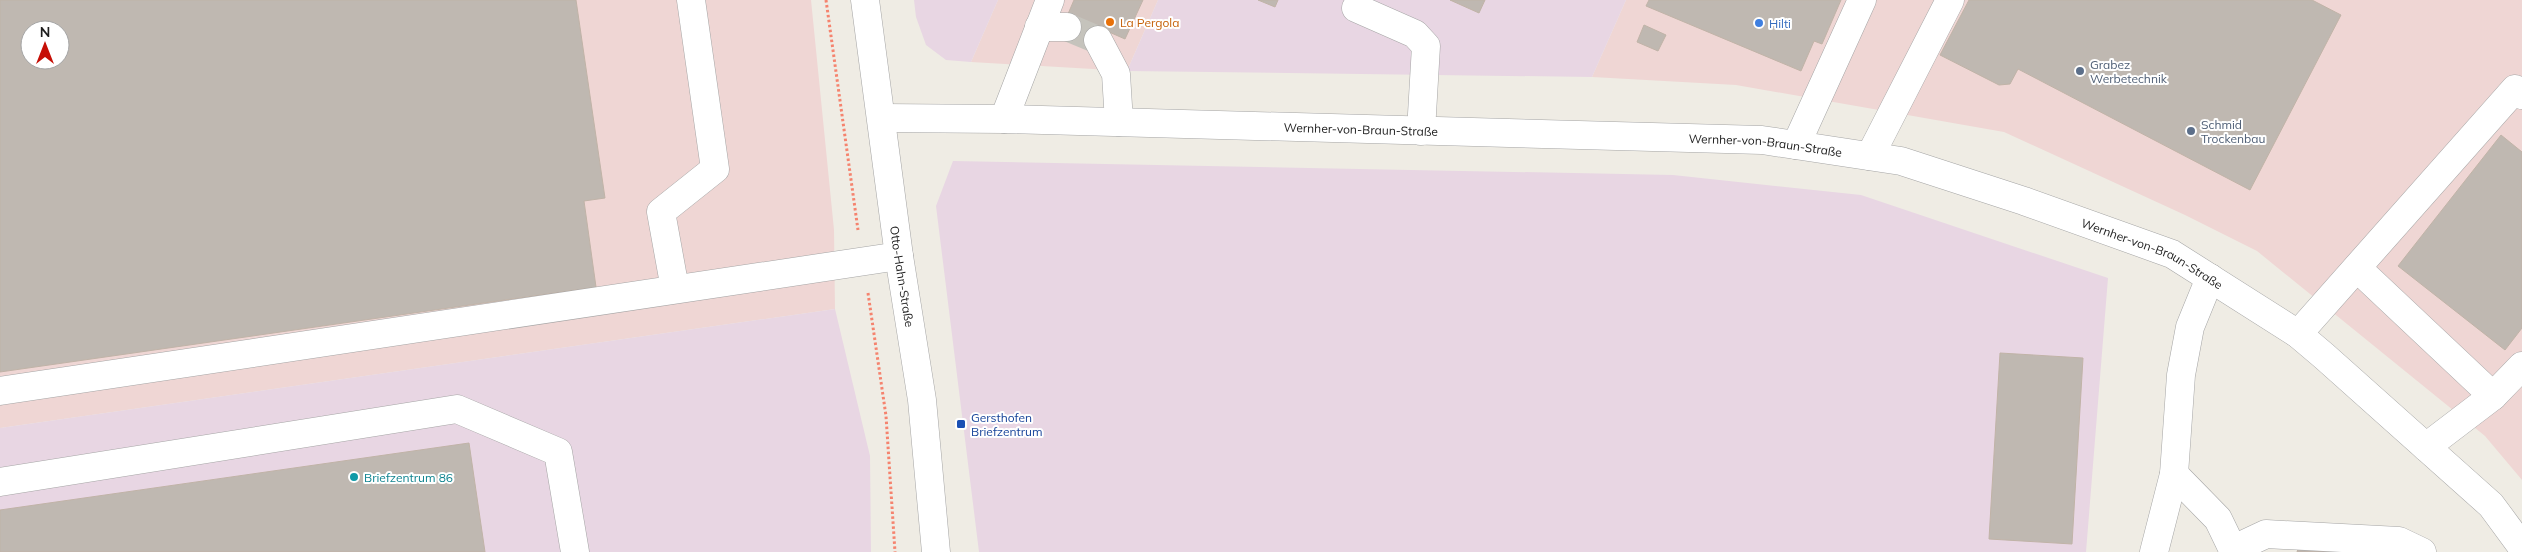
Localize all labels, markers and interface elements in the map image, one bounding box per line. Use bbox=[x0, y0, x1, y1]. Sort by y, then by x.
place label: La Pergola bbox=[1120, 15, 1179, 30]
marker: La Pergola bbox=[1104, 16, 1116, 28]
place label: Hilti bbox=[1769, 16, 1791, 31]
marker: Hilti bbox=[1753, 17, 1765, 29]
north arrow bbox=[20, 20, 70, 70]
text: N bbox=[40, 23, 50, 41]
place label: Grabez Werbetechnik bbox=[2090, 57, 2168, 86]
marker: Grabez Werbetechnik bbox=[2074, 65, 2086, 77]
place label: Schmid Trockenbau bbox=[2201, 117, 2265, 146]
street label: Wernher-von-Braun-Straße bbox=[1283, 119, 1438, 139]
marker: Schmid Trockenbau bbox=[2185, 125, 2197, 137]
street label: Wernher-von-Braun-Straße bbox=[1688, 130, 1843, 160]
street label: Wernher-von-Braun-Straße bbox=[2079, 215, 2226, 292]
street label: Otto-Hahn-Straße bbox=[888, 225, 918, 328]
place label: Gersthofen Briefzentrum bbox=[971, 410, 1043, 439]
marker: Gersthofen Briefzentrum bbox=[955, 418, 967, 430]
place label: Briefzentrum 86 bbox=[364, 470, 453, 485]
marker: Briefzentrum 86 bbox=[348, 471, 360, 483]

